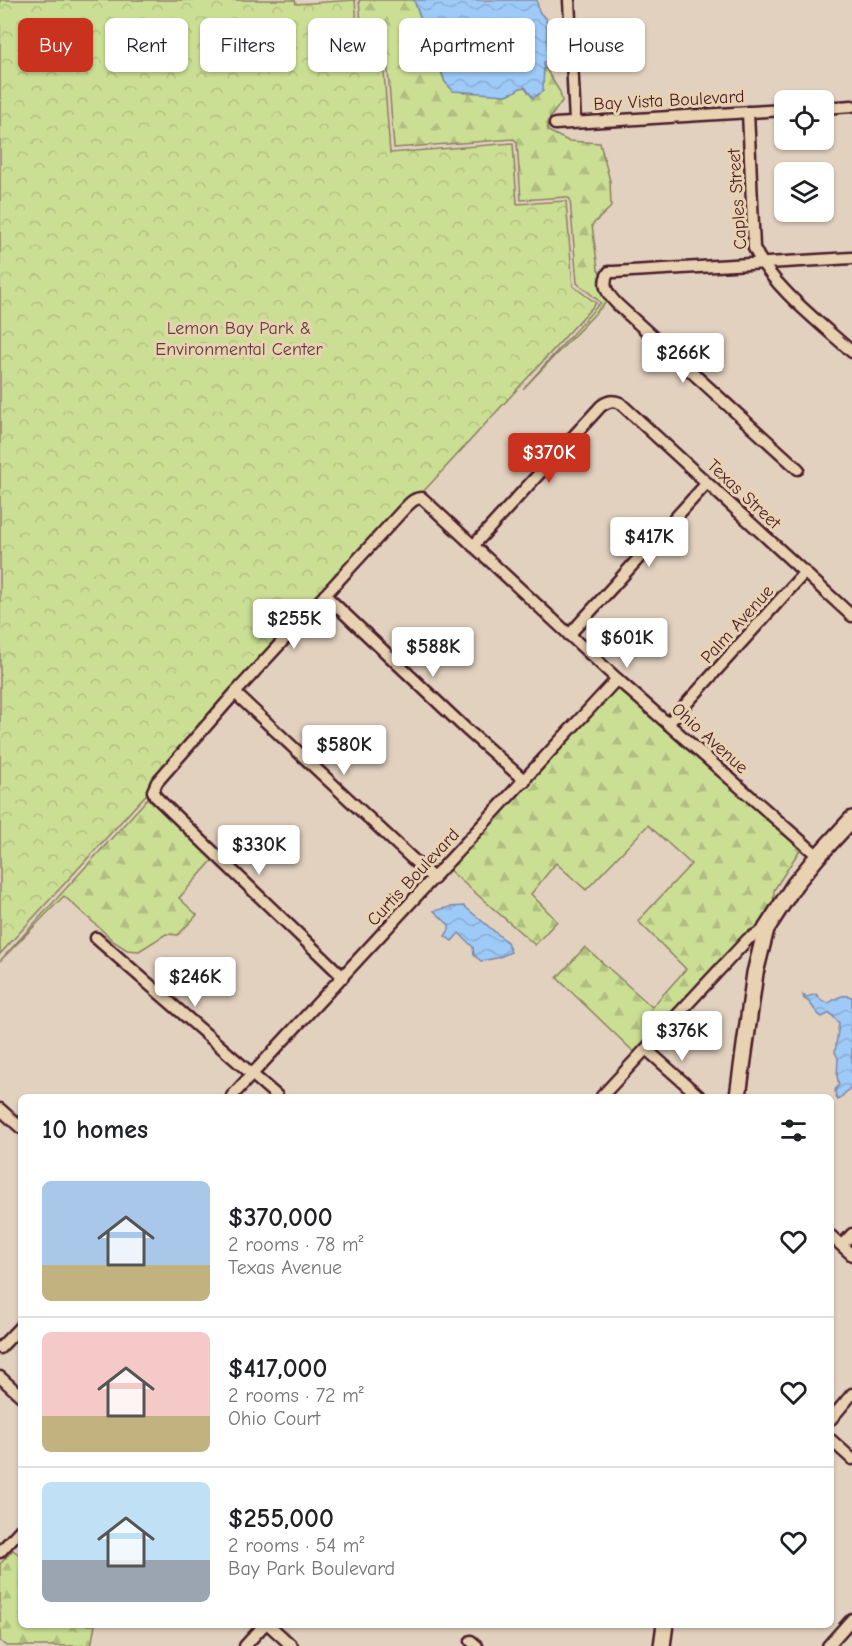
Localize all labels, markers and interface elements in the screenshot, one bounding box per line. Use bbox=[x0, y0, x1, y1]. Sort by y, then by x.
chip: Buy bbox=[18, 18, 93, 72]
chip: Rent bbox=[105, 18, 188, 72]
chip: Filters bbox=[200, 18, 296, 72]
chip: New bbox=[308, 18, 387, 72]
chip: Apartment bbox=[399, 18, 535, 72]
chip: House bbox=[547, 18, 645, 72]
street label: Bay Vista Boulevard bbox=[593, 86, 745, 115]
map controls bbox=[774, 90, 834, 222]
button: locate bbox=[774, 90, 834, 150]
street label: Caples Street bbox=[723, 147, 752, 250]
button: layers bbox=[774, 162, 834, 222]
park label: Lemon Bay Park & Environmental Center bbox=[155, 318, 323, 360]
pin: $266K bbox=[641, 333, 725, 384]
text: $266K bbox=[656, 341, 710, 364]
pin: $370K bbox=[507, 433, 591, 484]
text: $370K bbox=[522, 441, 576, 464]
street label: Texas Street bbox=[702, 455, 785, 534]
pin: $417K bbox=[607, 517, 691, 568]
text: $417K bbox=[624, 525, 674, 548]
street label: Palm Avenue bbox=[697, 581, 778, 668]
pin: $255K bbox=[252, 599, 336, 650]
text: $255K bbox=[267, 607, 321, 630]
pin: $601K bbox=[585, 618, 669, 669]
text: $601K bbox=[600, 626, 654, 649]
pin: $588K bbox=[391, 627, 475, 678]
text: $588K bbox=[406, 635, 460, 658]
street label: Ohio Avenue bbox=[667, 699, 752, 778]
pin: $580K bbox=[302, 725, 386, 776]
text: $580K bbox=[316, 733, 372, 756]
street label: Curtis Boulevard bbox=[363, 824, 464, 930]
pin: $330K bbox=[217, 825, 301, 876]
text: $330K bbox=[232, 833, 286, 856]
pin: $246K bbox=[153, 957, 237, 1008]
text: $246K bbox=[169, 965, 221, 988]
pin: $376K bbox=[640, 1011, 724, 1062]
text: $376K bbox=[656, 1019, 708, 1042]
icon: filters bbox=[777, 1114, 810, 1147]
text: 10 homes bbox=[42, 1115, 148, 1145]
text: $370,000 bbox=[228, 1203, 333, 1233]
icon: home bbox=[90, 1205, 162, 1277]
icon: heart bbox=[777, 1225, 810, 1258]
text: 2 rooms · 78 m² bbox=[228, 1233, 364, 1256]
text: Texas Avenue bbox=[228, 1256, 342, 1279]
text: $417,000 bbox=[228, 1354, 327, 1384]
icon: home bbox=[90, 1356, 162, 1428]
icon: heart bbox=[777, 1376, 810, 1409]
text: 2 rooms · 72 m² bbox=[228, 1384, 364, 1407]
text: Ohio Court bbox=[228, 1407, 320, 1430]
text: $255,000 bbox=[228, 1504, 334, 1534]
icon: home bbox=[90, 1506, 162, 1578]
icon: heart bbox=[777, 1526, 810, 1559]
text: 2 rooms · 54 m² bbox=[228, 1534, 364, 1557]
text: Bay Park Boulevard bbox=[228, 1557, 395, 1580]

